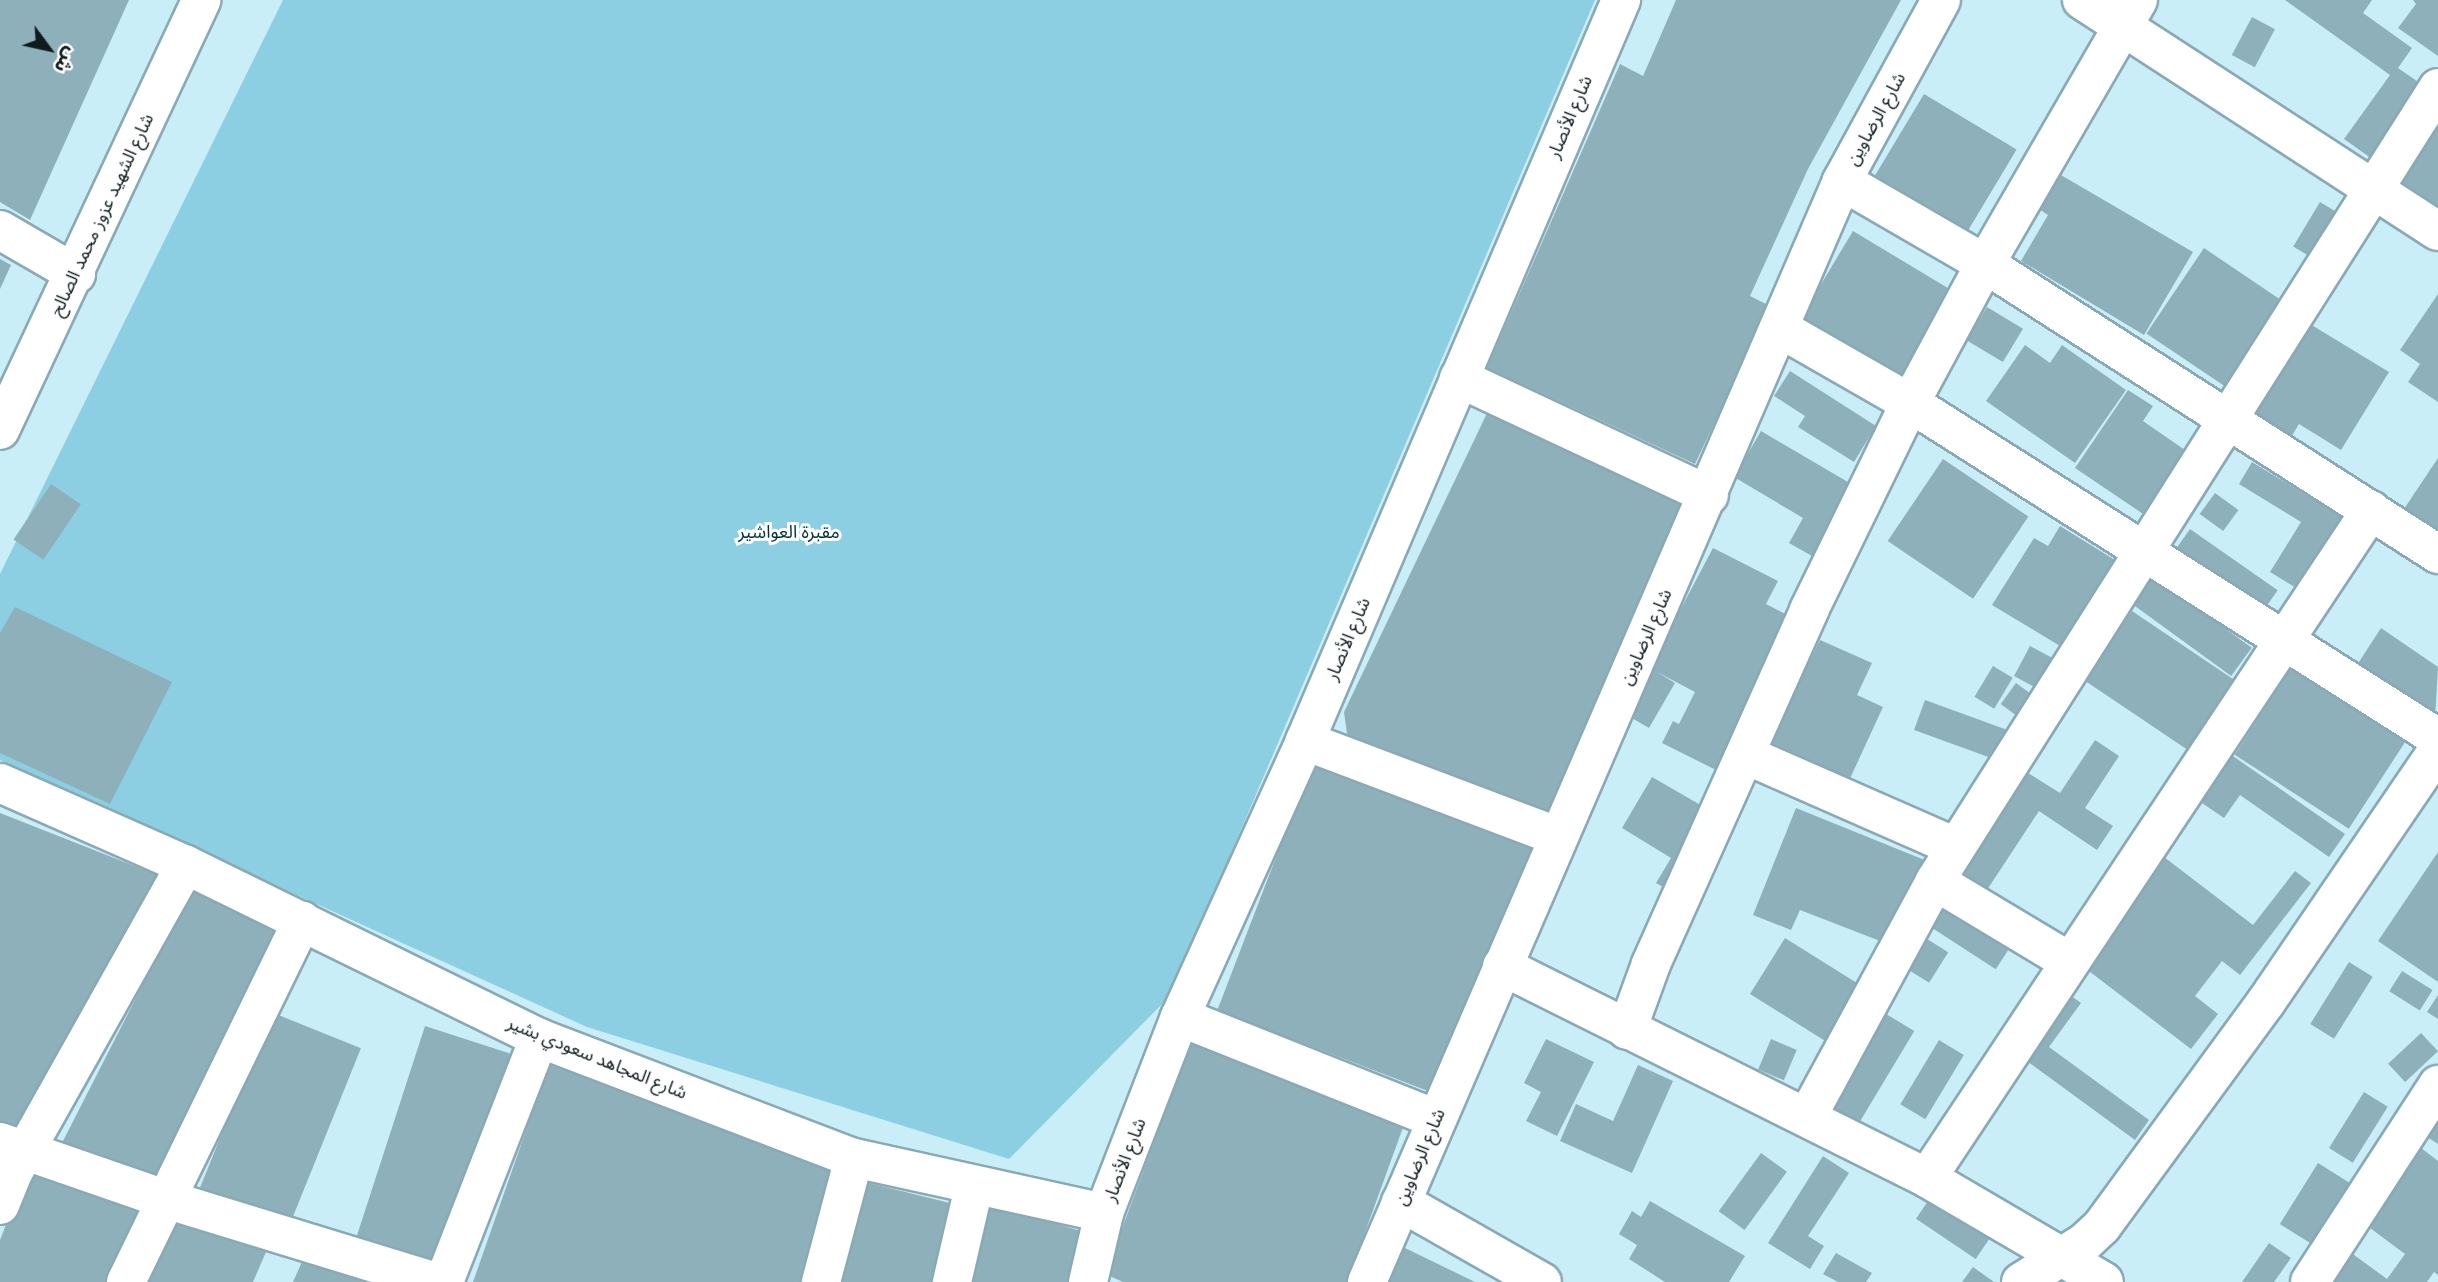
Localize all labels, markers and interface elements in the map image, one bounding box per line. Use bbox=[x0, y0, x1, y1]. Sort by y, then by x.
north arrow bbox=[14, 14, 84, 84]
text: ش bbox=[49, 43, 84, 78]
street label: شارع الرضاوين bbox=[1842, 69, 1910, 169]
street label: شارع الأنصار bbox=[1543, 72, 1597, 162]
street label: شارع الشهيد عزوز محمد الصالح bbox=[45, 110, 159, 320]
park label: مقبرة العواشير bbox=[738, 521, 840, 543]
street label: شارع الرضاوين bbox=[1615, 586, 1677, 688]
street label: شارع الأنصار bbox=[1321, 594, 1375, 684]
street label: شارع المجاهد سعودي بشير bbox=[504, 1012, 690, 1104]
street label: شارع الرضاوين bbox=[1390, 1105, 1450, 1209]
street label: شارع الأنصار bbox=[1099, 1115, 1151, 1205]

